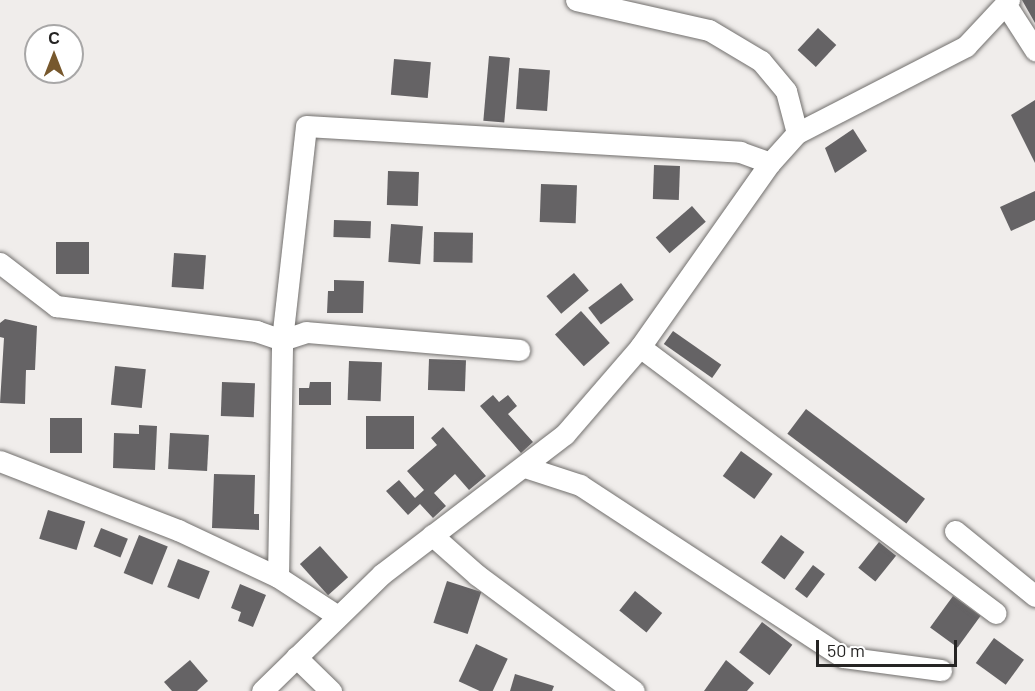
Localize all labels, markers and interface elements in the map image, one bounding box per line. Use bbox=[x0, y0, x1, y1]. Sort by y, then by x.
north arrow bbox=[24, 24, 84, 84]
text: С bbox=[48, 28, 60, 47]
scale bar bbox=[819, 628, 960, 666]
text: 50 m bbox=[827, 639, 865, 661]

